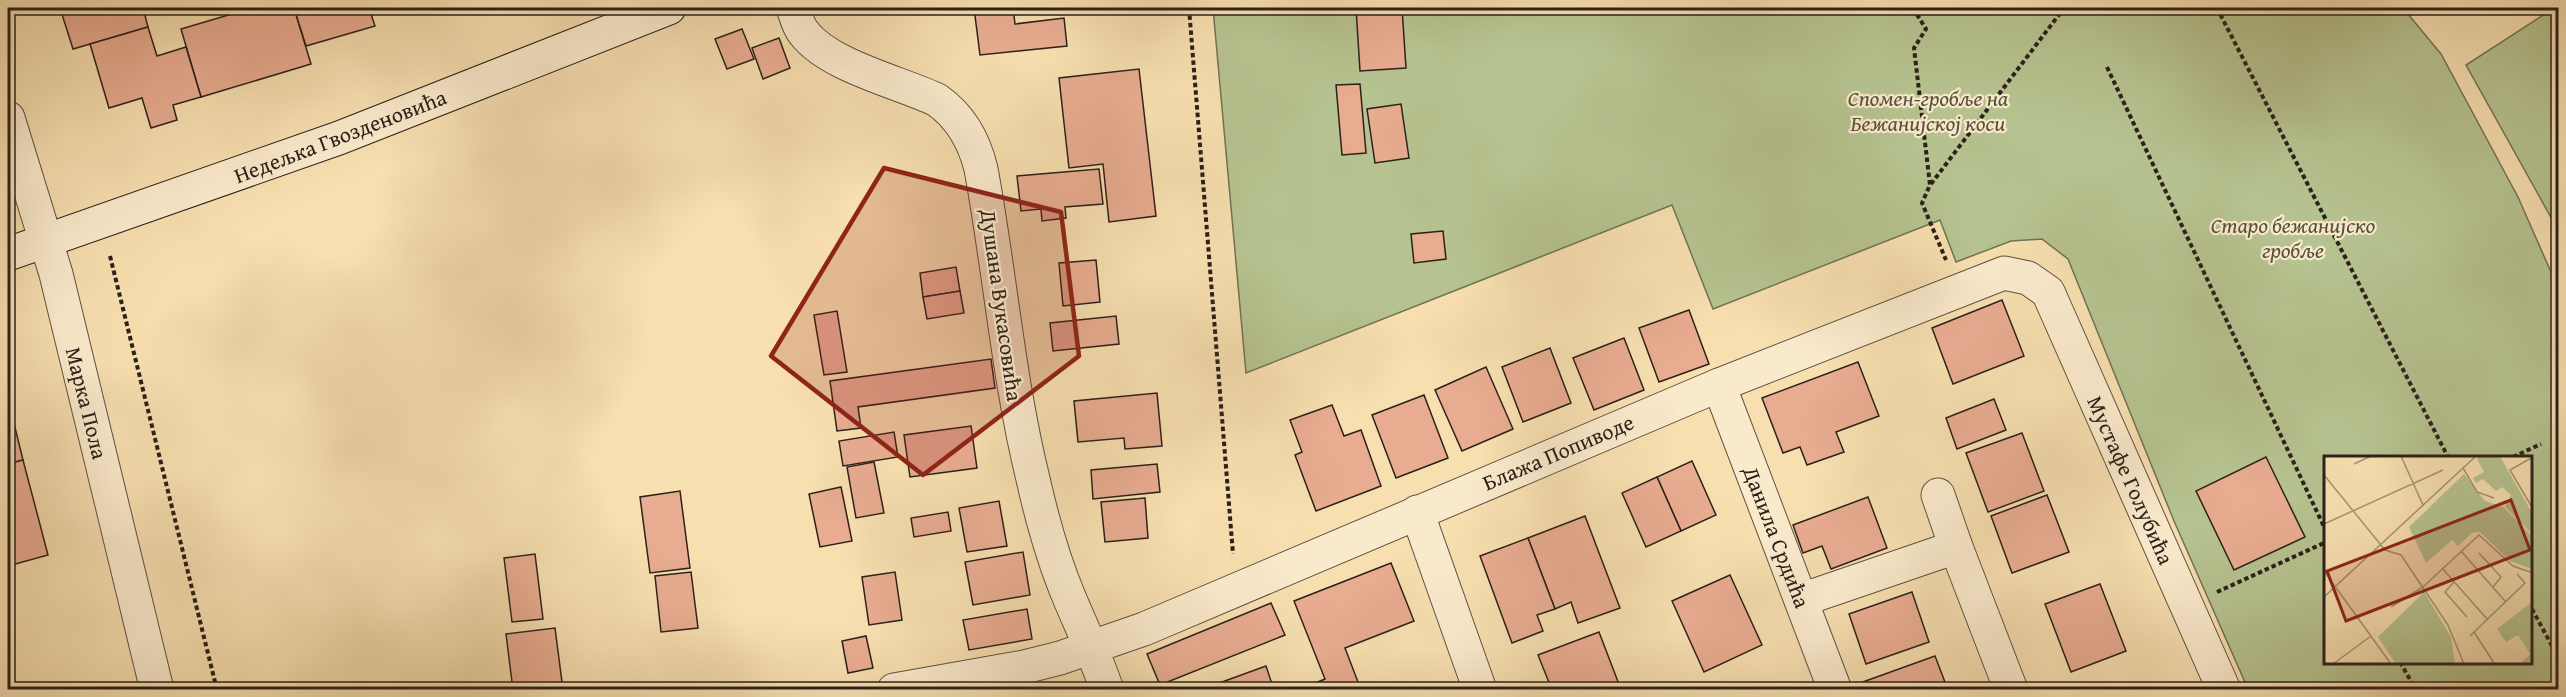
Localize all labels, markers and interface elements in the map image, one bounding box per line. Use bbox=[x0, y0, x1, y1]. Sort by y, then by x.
street label: Недељка Гвозденовића bbox=[229, 81, 451, 191]
park label: Спомен-гробље на Бежанијској коси bbox=[1848, 82, 2008, 139]
street label: Душана Вукасовића bbox=[973, 206, 1031, 404]
park label: Старо бежанијско гробље bbox=[2211, 209, 2375, 266]
street label: Марка Пола bbox=[58, 344, 116, 463]
street label: Мустафе Голубића bbox=[2079, 391, 2183, 570]
street label: Блажа Попиводе bbox=[1477, 406, 1639, 498]
inset map bbox=[2324, 456, 2533, 664]
street label: Данила Срдића bbox=[1735, 461, 1819, 613]

